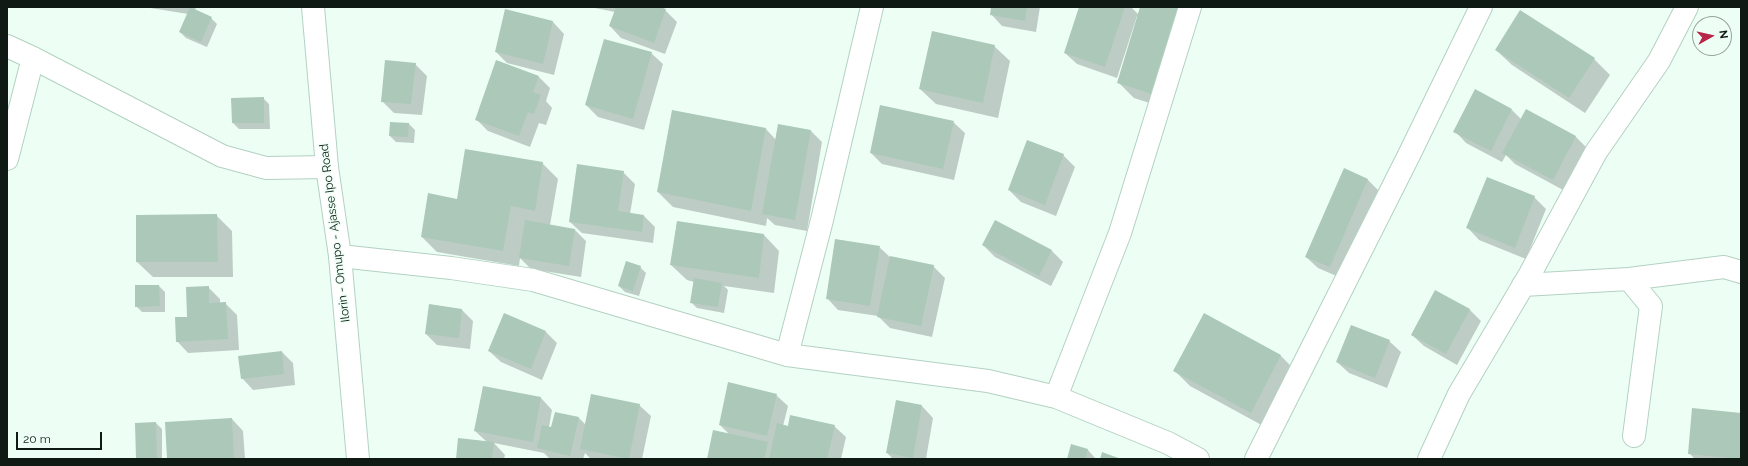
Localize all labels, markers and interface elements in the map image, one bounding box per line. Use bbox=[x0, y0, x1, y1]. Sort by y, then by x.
north arrow bbox=[1692, 16, 1732, 56]
text: N bbox=[1716, 29, 1730, 39]
street label: Ilorin - Omupo - Ajasse Ipo Road bbox=[317, 143, 353, 323]
scale bar bbox=[18, 424, 104, 450]
text: 20 m bbox=[23, 432, 51, 446]

